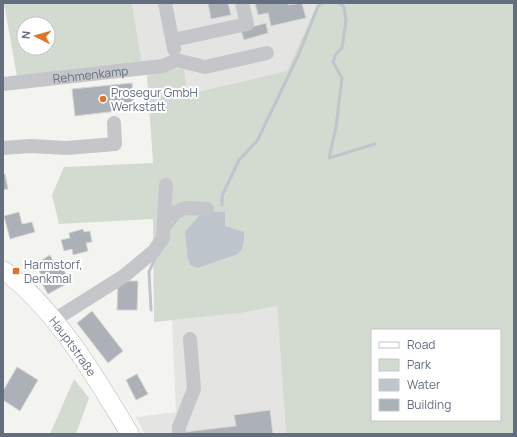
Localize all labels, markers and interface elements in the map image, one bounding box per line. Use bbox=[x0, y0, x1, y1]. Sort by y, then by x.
north arrow bbox=[16, 16, 56, 56]
text: N bbox=[18, 30, 33, 40]
street label: Rehmenkamp bbox=[52, 61, 129, 87]
place label: Prosegur GmbH Werkstatt bbox=[111, 84, 198, 115]
marker: Prosegur GmbH Werkstatt bbox=[98, 94, 108, 104]
place label: Harmstorf, Denkmal bbox=[24, 256, 83, 287]
marker: Harmstorf, Denkmal bbox=[11, 266, 21, 276]
street label: Hauptstraße bbox=[46, 313, 101, 379]
legend bbox=[371, 329, 501, 421]
text: Road bbox=[407, 336, 435, 353]
text: Park bbox=[407, 356, 432, 373]
text: Water bbox=[407, 376, 441, 393]
text: Building bbox=[407, 396, 451, 413]

